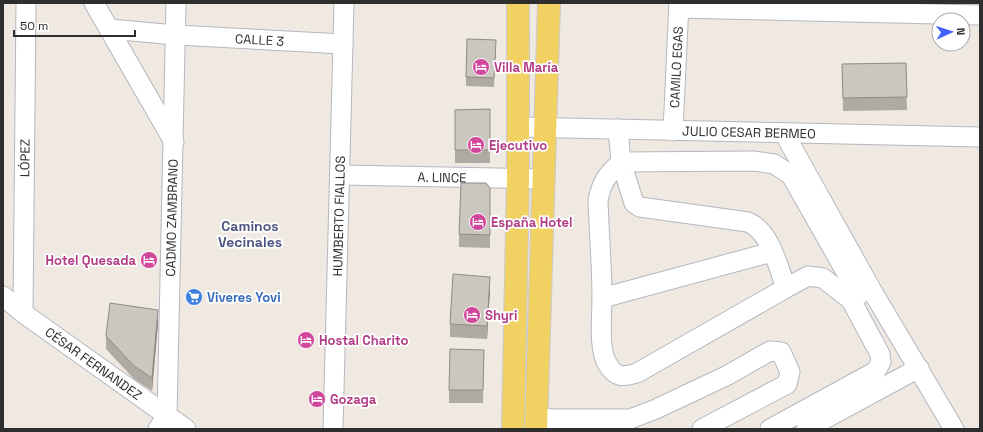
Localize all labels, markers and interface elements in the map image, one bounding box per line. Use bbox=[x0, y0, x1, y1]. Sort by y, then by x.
scale bar bbox=[14, 12, 135, 38]
north arrow bbox=[931, 12, 971, 52]
text: 50 m bbox=[20, 18, 48, 34]
street label: CAMILO EGAS bbox=[666, 26, 686, 108]
text: N bbox=[954, 27, 968, 36]
street label: CALLE 3 bbox=[235, 30, 285, 49]
hotel icon: Villa María bbox=[471, 57, 491, 77]
place label: Villa María bbox=[494, 59, 559, 76]
street label: JULIO CESAR BERMEO bbox=[682, 122, 816, 142]
hotel icon: Ejecutivo bbox=[466, 135, 486, 155]
place label: Ejecutivo bbox=[489, 137, 547, 154]
street label: LÓPEZ bbox=[16, 139, 33, 177]
street label: HUMBERTO FIALLOS bbox=[328, 155, 349, 277]
street label: CADMO ZAMBRANO bbox=[162, 159, 181, 277]
street label: A. LINCE bbox=[417, 168, 467, 186]
hotel icon: España Hotel bbox=[468, 212, 488, 232]
place label: España Hotel bbox=[491, 214, 573, 231]
district label: Caminos Vecinales bbox=[218, 217, 282, 251]
hotel icon: Hotel Quesada bbox=[139, 250, 159, 270]
place label: Hotel Quesada bbox=[46, 252, 136, 269]
supermarket icon: Viveres Yovi bbox=[184, 287, 204, 307]
place label: Viveres Yovi bbox=[207, 289, 281, 306]
hotel icon: Shyri bbox=[462, 305, 482, 325]
place label: Shyri bbox=[485, 307, 517, 324]
street label: CÉSAR FERNANDEZ bbox=[42, 323, 145, 404]
hotel icon: Hostal Charito bbox=[296, 330, 316, 350]
place label: Hostal Charito bbox=[319, 332, 409, 349]
hotel icon: Gozaga bbox=[307, 389, 327, 409]
place label: Gozaga bbox=[330, 391, 377, 408]

